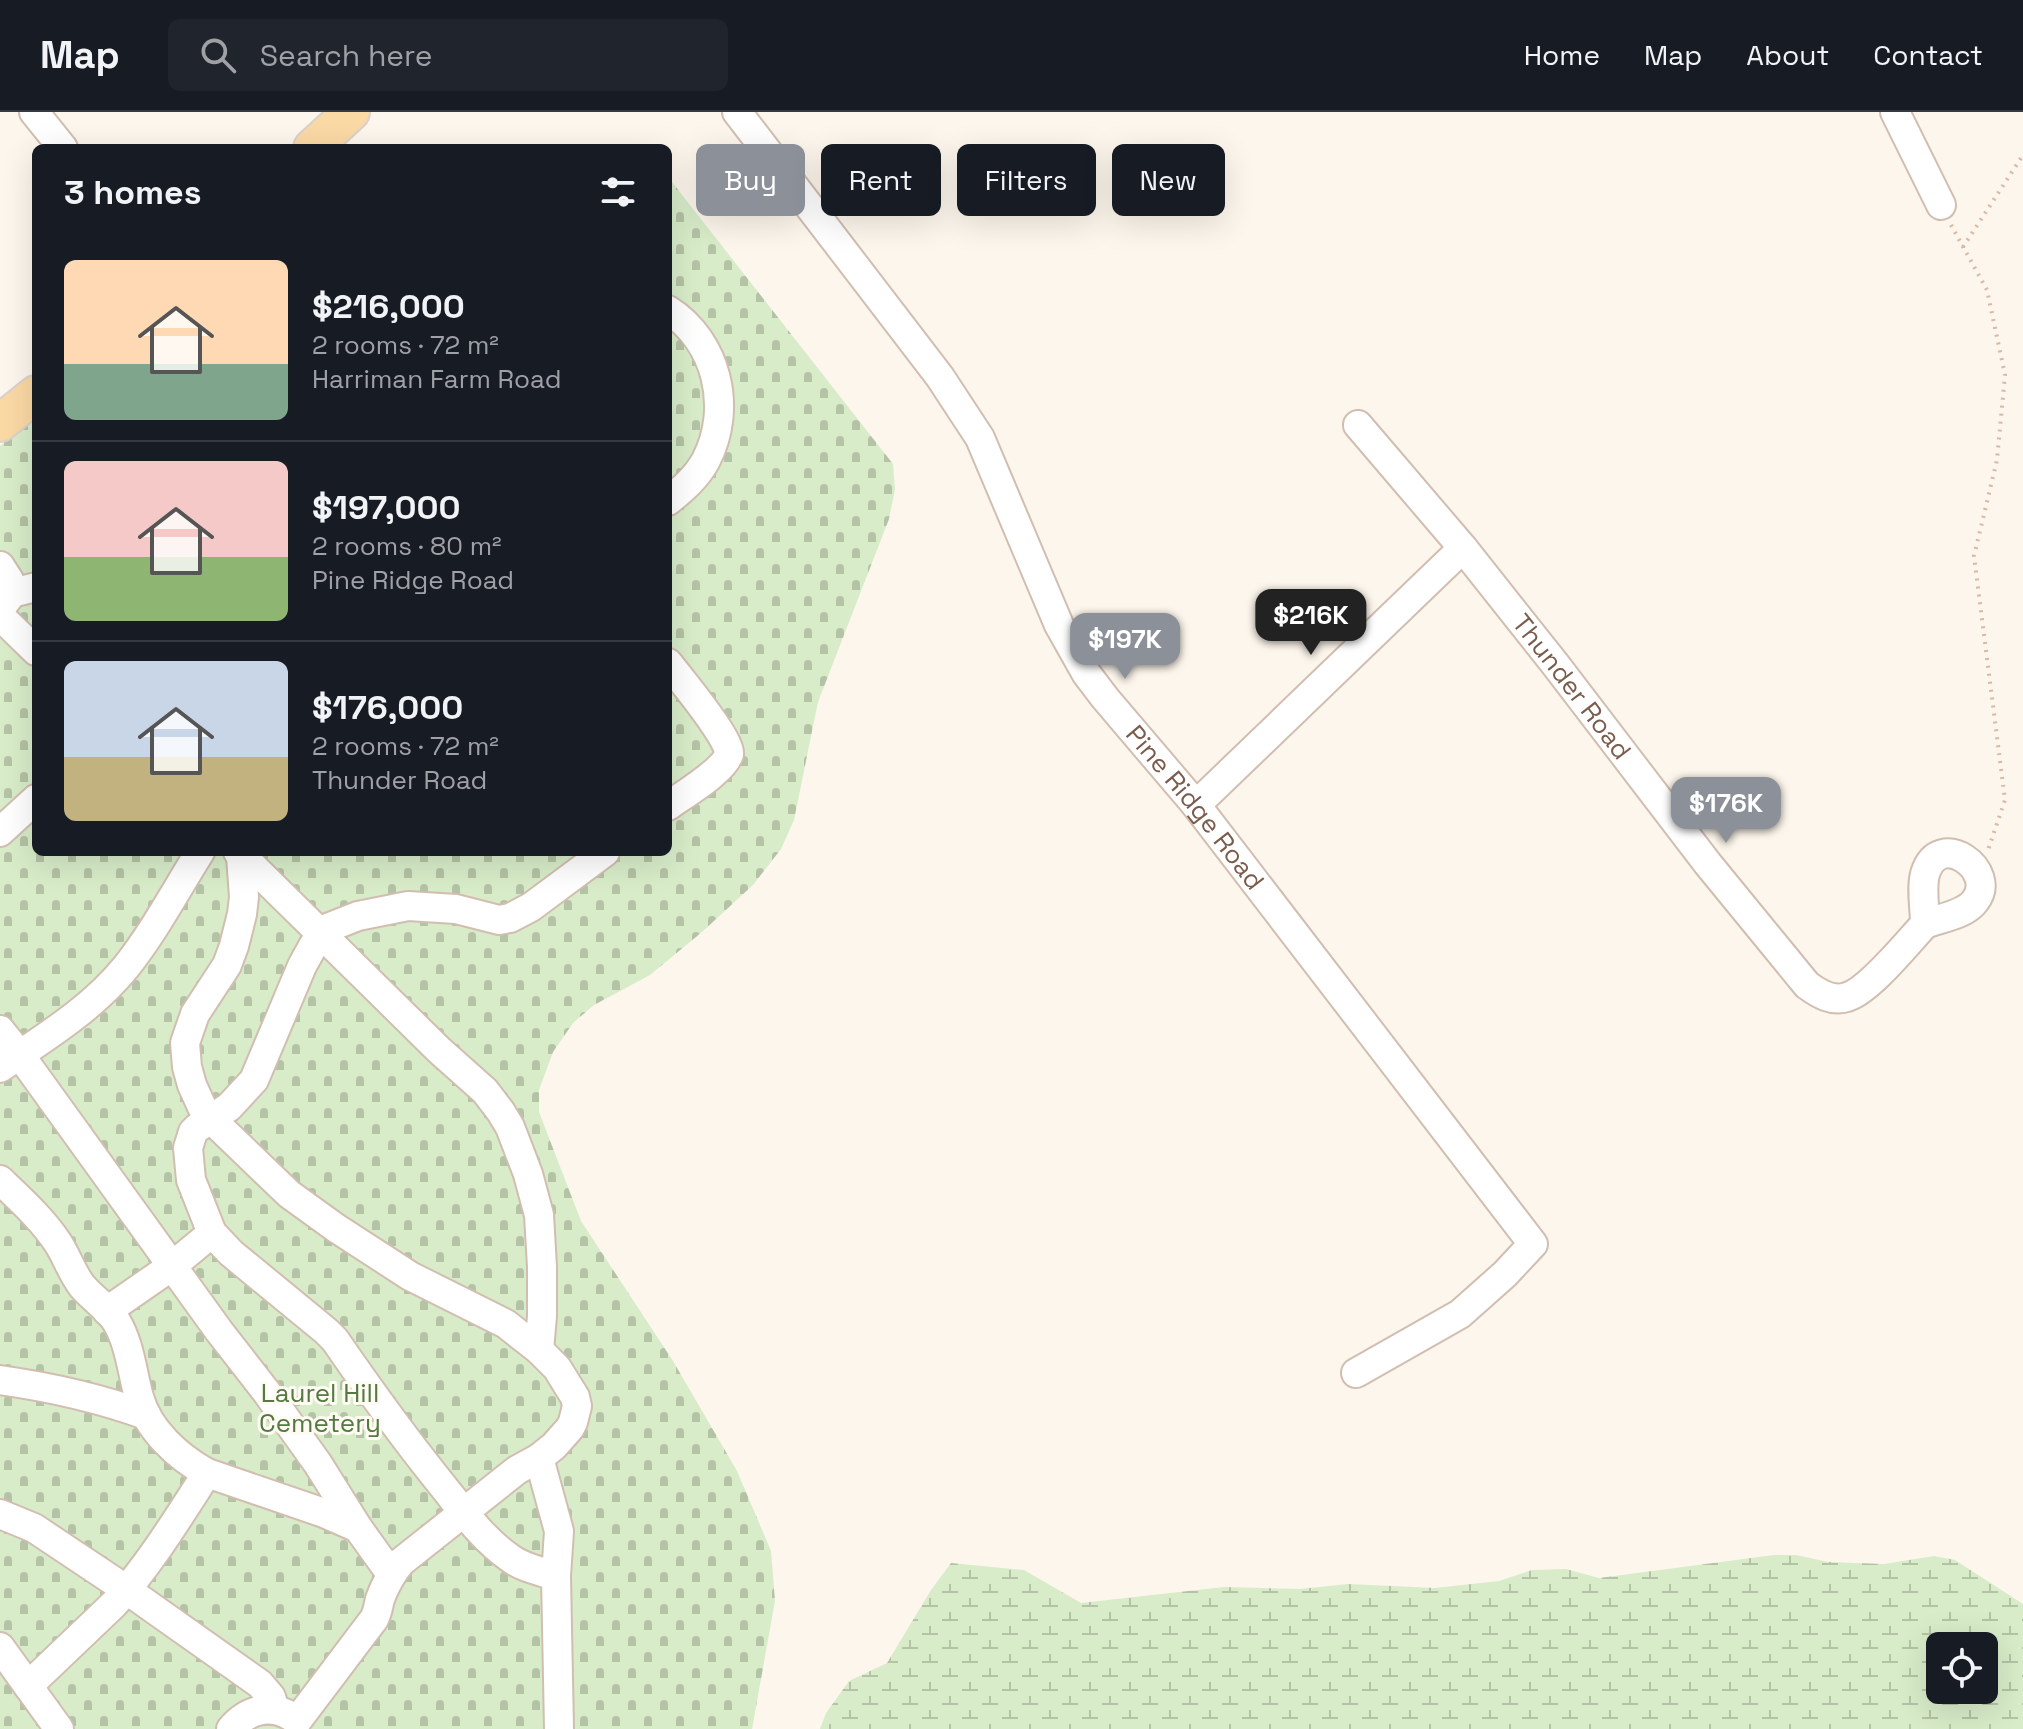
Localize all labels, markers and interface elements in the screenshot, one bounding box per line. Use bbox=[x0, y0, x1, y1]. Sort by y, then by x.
search box bbox=[168, 19, 728, 91]
text: Map bbox=[40, 31, 120, 79]
icon: search bbox=[196, 33, 240, 77]
text: Search here bbox=[260, 36, 433, 75]
text: Home bbox=[1524, 37, 1600, 73]
text: Map bbox=[1644, 37, 1702, 73]
text: About bbox=[1746, 37, 1829, 73]
text: Contact bbox=[1873, 37, 1983, 73]
chip: Buy bbox=[696, 144, 805, 216]
chip: Rent bbox=[821, 144, 941, 216]
chip: Filters bbox=[957, 144, 1096, 216]
chip: New bbox=[1112, 144, 1225, 216]
icon: filters bbox=[596, 170, 640, 214]
text: 3 homes bbox=[64, 171, 202, 214]
text: $216,000 bbox=[312, 285, 465, 328]
icon: home bbox=[128, 292, 224, 388]
text: 2 rooms · 72 m² bbox=[312, 328, 499, 362]
text: Harriman Farm Road bbox=[312, 362, 561, 396]
text: $197,000 bbox=[312, 486, 461, 529]
icon: home bbox=[128, 493, 224, 589]
text: 2 rooms · 80 m² bbox=[312, 529, 502, 563]
text: Pine Ridge Road bbox=[312, 563, 514, 597]
pin: $216K bbox=[1255, 589, 1367, 657]
text: $216K bbox=[1273, 598, 1349, 632]
street label: Thunder Road bbox=[1505, 607, 1639, 766]
pin: $197K bbox=[1069, 613, 1181, 681]
text: $197K bbox=[1088, 622, 1162, 656]
text: $176,000 bbox=[312, 686, 463, 729]
icon: home bbox=[128, 693, 224, 789]
street label: Pine Ridge Road bbox=[1118, 718, 1272, 897]
text: 2 rooms · 72 m² bbox=[312, 729, 499, 763]
text: Thunder Road bbox=[312, 763, 487, 797]
pin: $176K bbox=[1670, 777, 1782, 845]
text: $176K bbox=[1689, 786, 1763, 820]
park label: Laurel Hill Cemetery bbox=[259, 1376, 381, 1440]
map controls bbox=[1926, 1632, 1998, 1704]
button: locate bbox=[1926, 1632, 1998, 1704]

